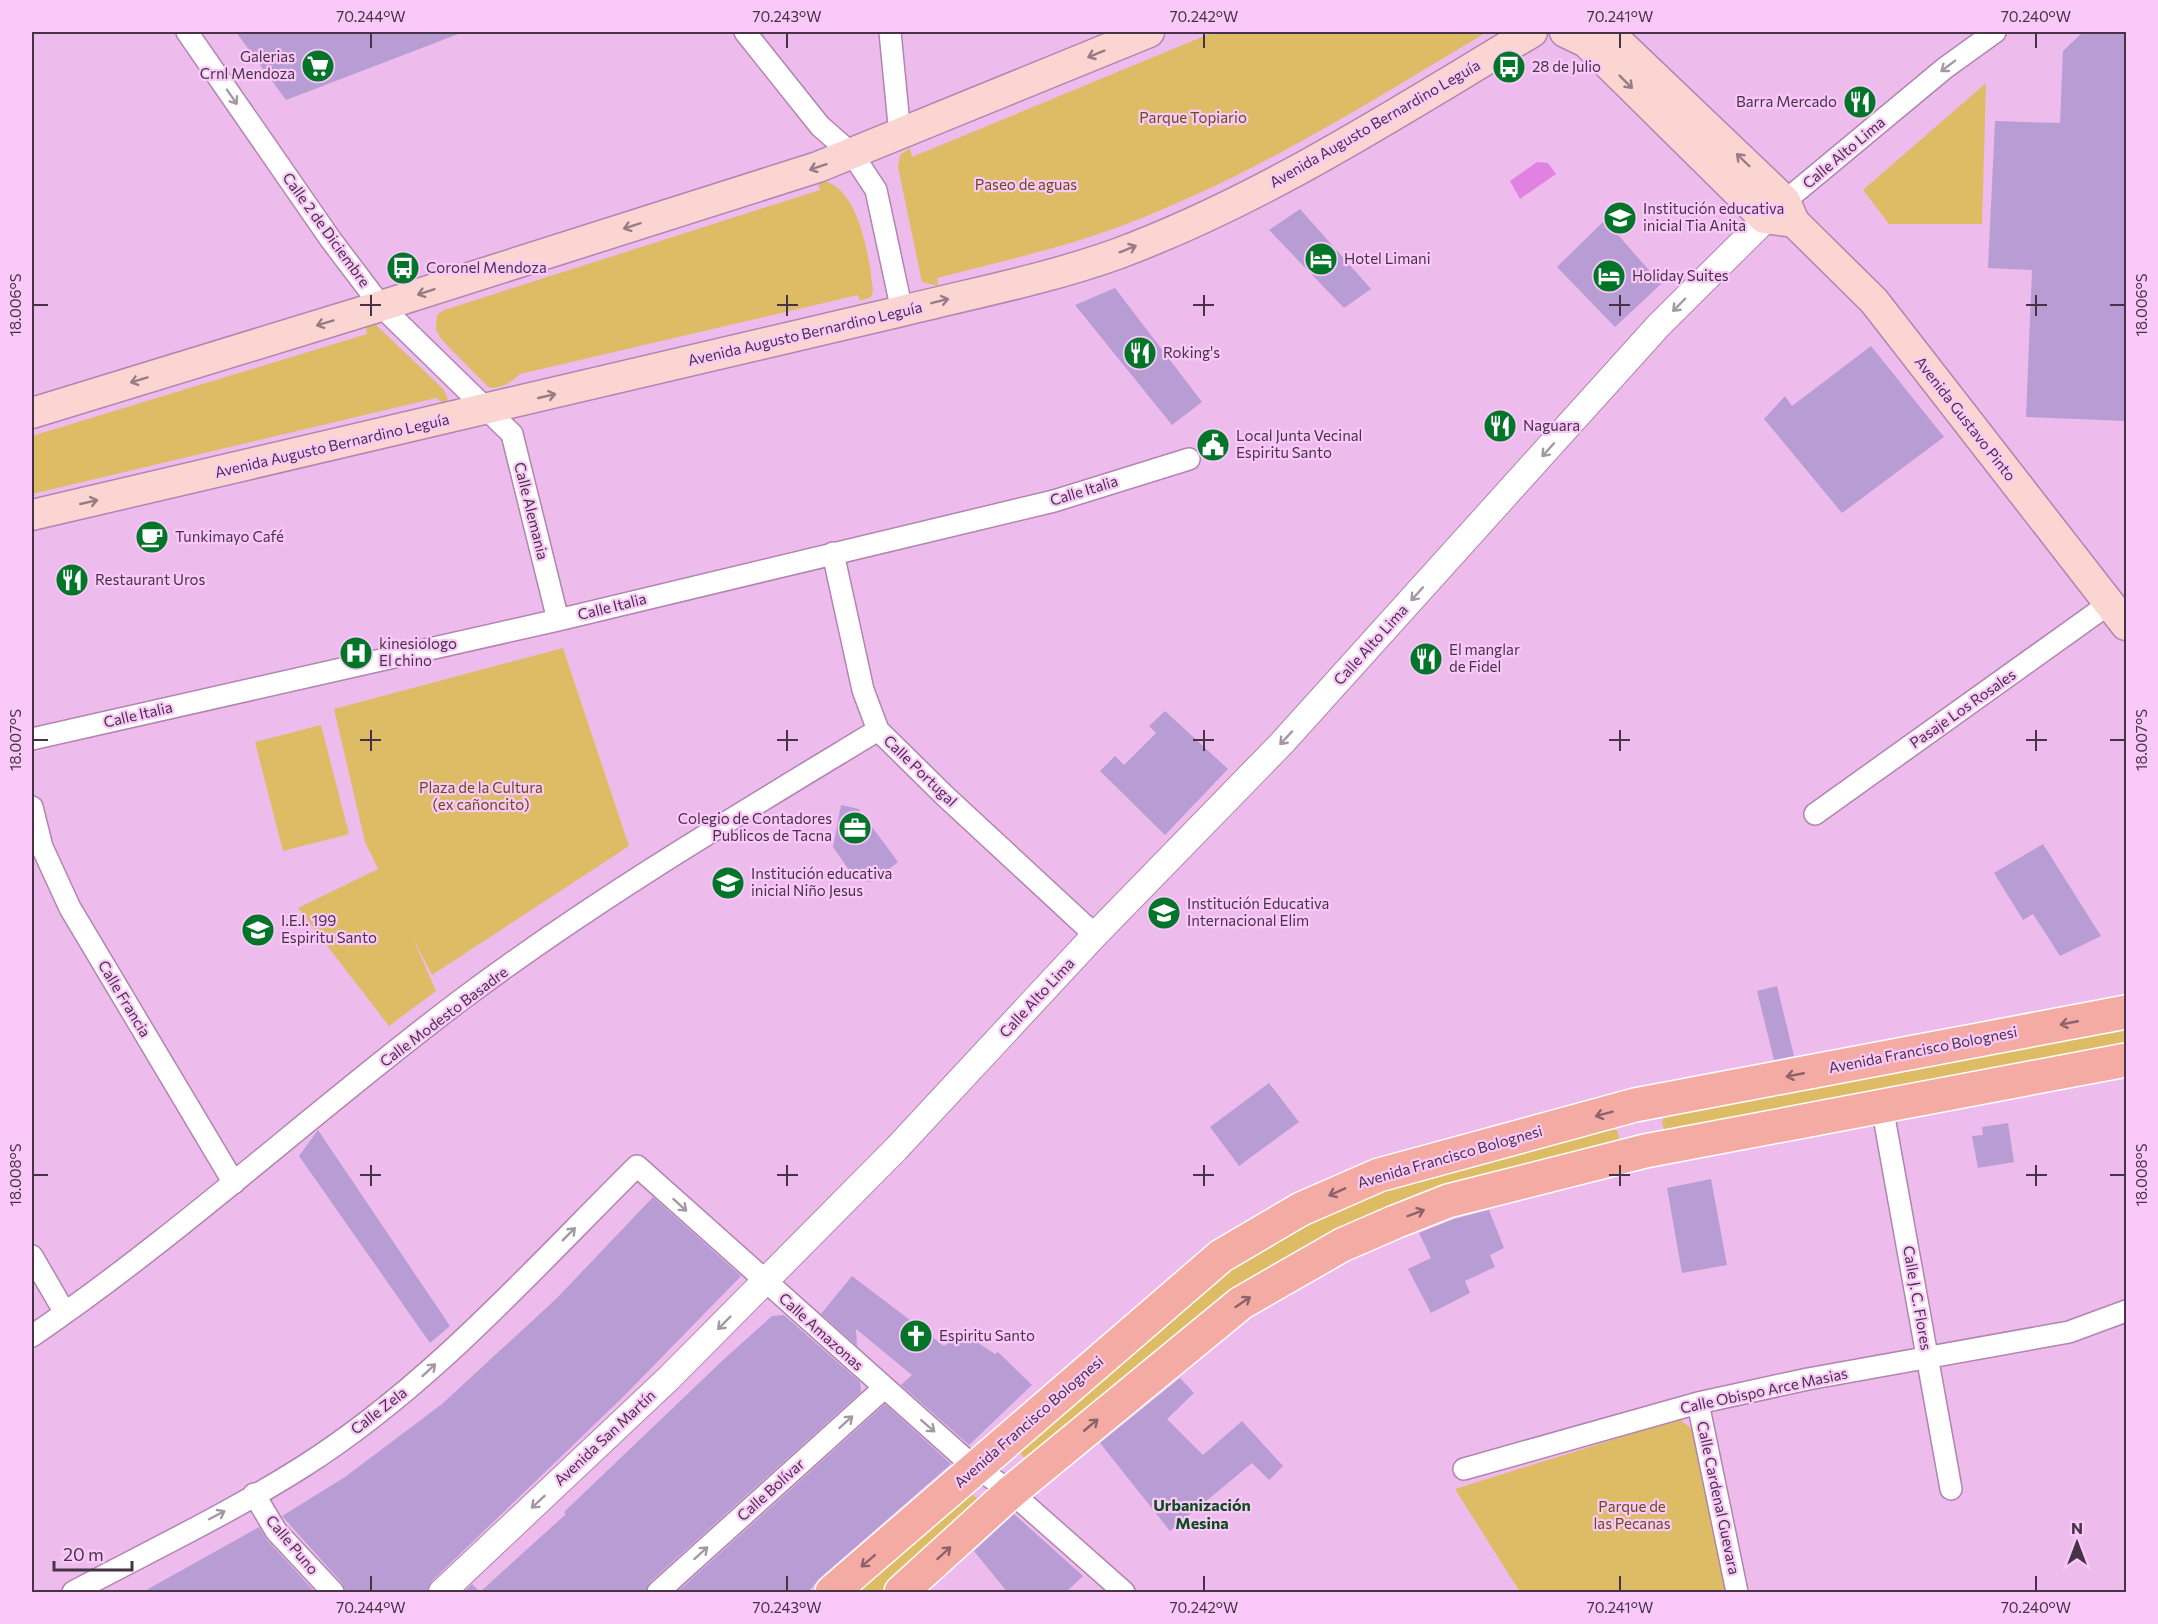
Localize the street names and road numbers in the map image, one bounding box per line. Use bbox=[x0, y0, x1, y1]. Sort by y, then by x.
street label: Avenida Augusto Bernardino Leguía bbox=[1266, 55, 1483, 191]
street label: Calle Alto Lima bbox=[1799, 113, 1888, 192]
street label: Calle 2 de Diciembre bbox=[279, 169, 374, 290]
street label: Avenida Augusto Bernardino Leguía bbox=[686, 297, 924, 369]
street label: Avenida Gustavo Pinto bbox=[1912, 353, 2020, 484]
street label: Avenida Augusto Bernardino Leguía bbox=[213, 409, 451, 481]
street label: Calle Alemania bbox=[511, 460, 553, 561]
street label: Calle Italia bbox=[1047, 471, 1120, 509]
street label: Calle Italia bbox=[576, 589, 648, 623]
street label: Calle Alto Lima bbox=[1329, 600, 1411, 688]
street label: Pasaje Los Rosales bbox=[1906, 665, 2019, 751]
street label: Calle Italia bbox=[102, 697, 174, 731]
street label: Calle Portugal bbox=[880, 731, 961, 810]
street label: Calle Alto Lima bbox=[995, 954, 1078, 1041]
street label: Calle Francia bbox=[95, 957, 155, 1040]
street label: Calle Modesto Basadre bbox=[376, 962, 511, 1070]
street label: Avenida Francisco Bolognesi bbox=[1827, 1022, 2019, 1076]
street label: Avenida Francisco Bolognesi bbox=[1355, 1121, 1544, 1191]
street label: Calle J. C. Flores bbox=[1900, 1244, 1936, 1352]
street label: Calle Amazonas bbox=[776, 1289, 868, 1374]
street label: Avenida Francisco Bolognesi bbox=[950, 1352, 1107, 1491]
street label: Calle Obispo Arce Masias bbox=[1678, 1363, 1849, 1417]
street label: Calle Zela bbox=[347, 1383, 410, 1438]
street label: Avenida San Martín bbox=[550, 1386, 659, 1489]
street label: Calle Cardenal Guevara bbox=[1694, 1420, 1744, 1576]
street label: Calle Bolívar bbox=[733, 1454, 808, 1524]
street label: Calle Puno bbox=[263, 1511, 323, 1578]

